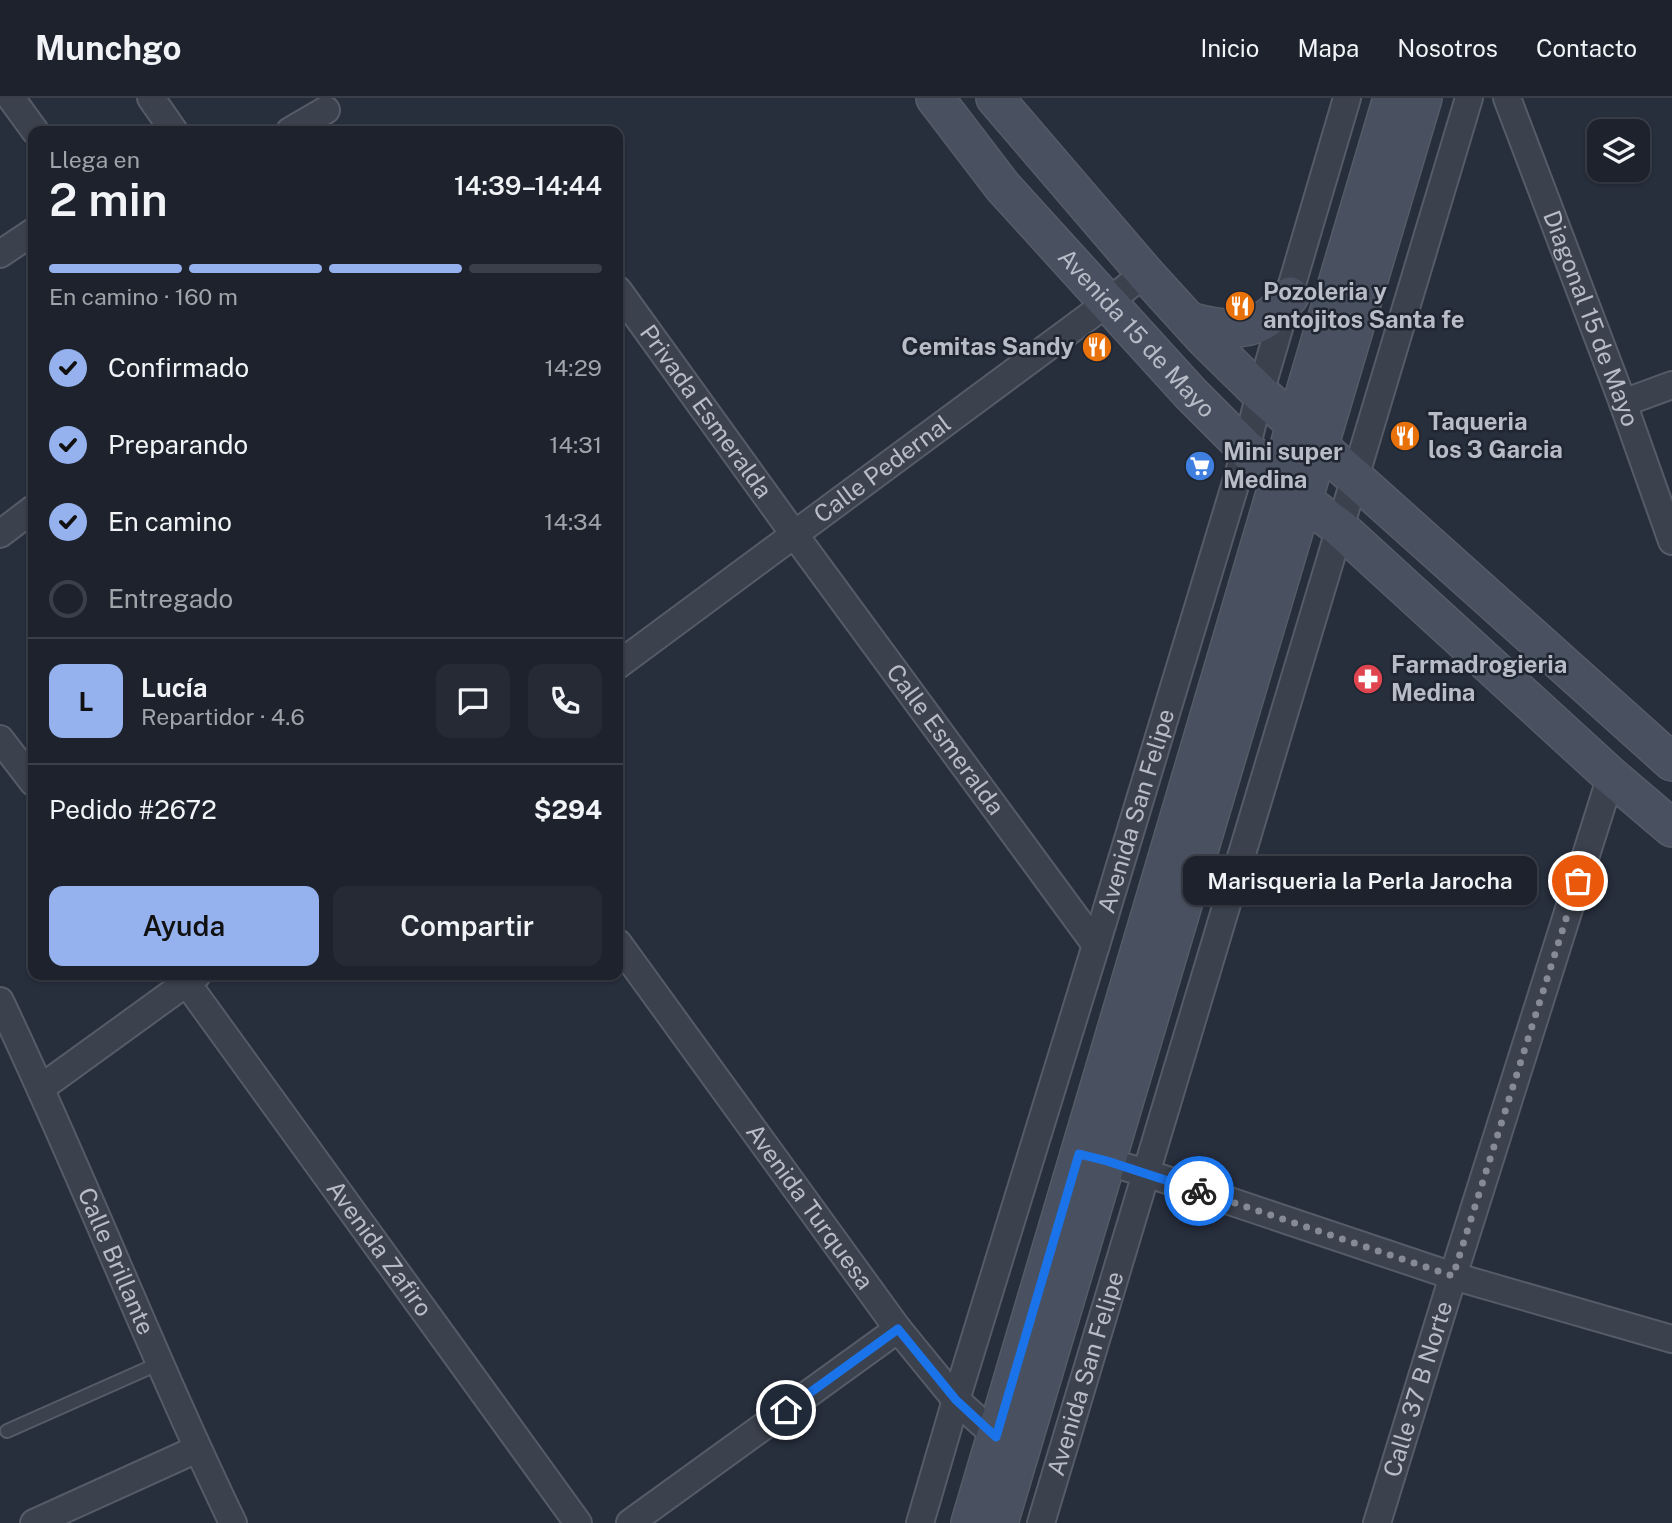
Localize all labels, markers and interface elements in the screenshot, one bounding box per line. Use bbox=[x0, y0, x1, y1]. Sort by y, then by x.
text: Munchgo bbox=[35, 29, 181, 67]
text: Inicio bbox=[1200, 34, 1259, 62]
text: Mapa bbox=[1297, 34, 1359, 62]
text: Nosotros bbox=[1397, 34, 1498, 62]
text: Contacto bbox=[1536, 34, 1637, 62]
map controls bbox=[1587, 119, 1650, 182]
button: layers bbox=[1587, 119, 1650, 182]
text: Llega en bbox=[49, 146, 140, 173]
text: 14:39–14:44 bbox=[454, 170, 602, 201]
text: 2 min bbox=[49, 172, 168, 226]
street label: Diagonal 15 de Mayo bbox=[1538, 206, 1645, 430]
street label: Avenida 15 de Mayo bbox=[1053, 242, 1221, 423]
place label: Pozoleria y antojitos Santa fe bbox=[1263, 277, 1465, 333]
text: En camino · 160 m bbox=[49, 283, 238, 310]
restaurant icon: Pozoleria y antojitos Santa fe bbox=[1223, 289, 1257, 323]
street label: Privada Esmeralda bbox=[635, 319, 778, 503]
restaurant icon: Cemitas Sandy bbox=[1080, 330, 1114, 364]
place label: Cemitas Sandy bbox=[901, 332, 1074, 360]
icon: check bbox=[49, 349, 87, 387]
text: Confirmado bbox=[108, 352, 249, 383]
text: 14:29 bbox=[544, 354, 602, 381]
place label: Taqueria los 3 Garcia bbox=[1428, 407, 1563, 463]
street label: Calle Pedernal bbox=[808, 409, 956, 528]
restaurant icon: Taqueria los 3 Garcia bbox=[1388, 419, 1422, 453]
icon: check bbox=[49, 426, 87, 464]
text: Preparando bbox=[108, 429, 248, 460]
text: 14:31 bbox=[549, 431, 602, 458]
place label: Mini super Medina bbox=[1223, 437, 1343, 493]
supermarket icon: Mini super Medina bbox=[1183, 449, 1217, 483]
icon: check bbox=[49, 503, 87, 541]
text: En camino bbox=[108, 506, 232, 537]
text: 14:34 bbox=[544, 508, 602, 535]
text: Entregado bbox=[108, 583, 233, 614]
place label: Farmadrogieria Medina bbox=[1391, 650, 1567, 706]
street label: Calle Esmeralda bbox=[881, 658, 1011, 820]
pharmacy icon: Farmadrogieria Medina bbox=[1351, 662, 1385, 696]
button: chat bbox=[436, 664, 510, 738]
button: phone bbox=[528, 664, 602, 738]
text: Lucía bbox=[141, 672, 207, 703]
text: L bbox=[78, 686, 94, 717]
text: Repartidor · 4.6 bbox=[141, 703, 305, 730]
street label: Avenida San Felipe bbox=[1091, 705, 1180, 916]
text: Pedido #2672 bbox=[49, 794, 217, 825]
text: $294 bbox=[534, 794, 602, 825]
pin bbox=[1548, 851, 1608, 911]
callout: Marisqueria la Perla Jarocha bbox=[1182, 856, 1536, 906]
icon: bag bbox=[1559, 862, 1597, 900]
text: Marisqueria la Perla Jarocha bbox=[1207, 867, 1513, 894]
button: Ayuda bbox=[49, 886, 319, 966]
button: Compartir bbox=[333, 886, 602, 966]
street label: Avenida Turquesa bbox=[741, 1118, 880, 1295]
courier bbox=[1164, 1156, 1234, 1226]
icon: bike bbox=[1180, 1172, 1218, 1210]
street label: Avenida Zafiro bbox=[322, 1175, 439, 1322]
street label: Calle Brillante bbox=[73, 1183, 161, 1339]
street label: Avenida San Felipe bbox=[1041, 1268, 1129, 1479]
street label: Calle 37 B Norte bbox=[1377, 1298, 1457, 1480]
pin bbox=[756, 1380, 816, 1440]
icon: home bbox=[767, 1391, 805, 1429]

